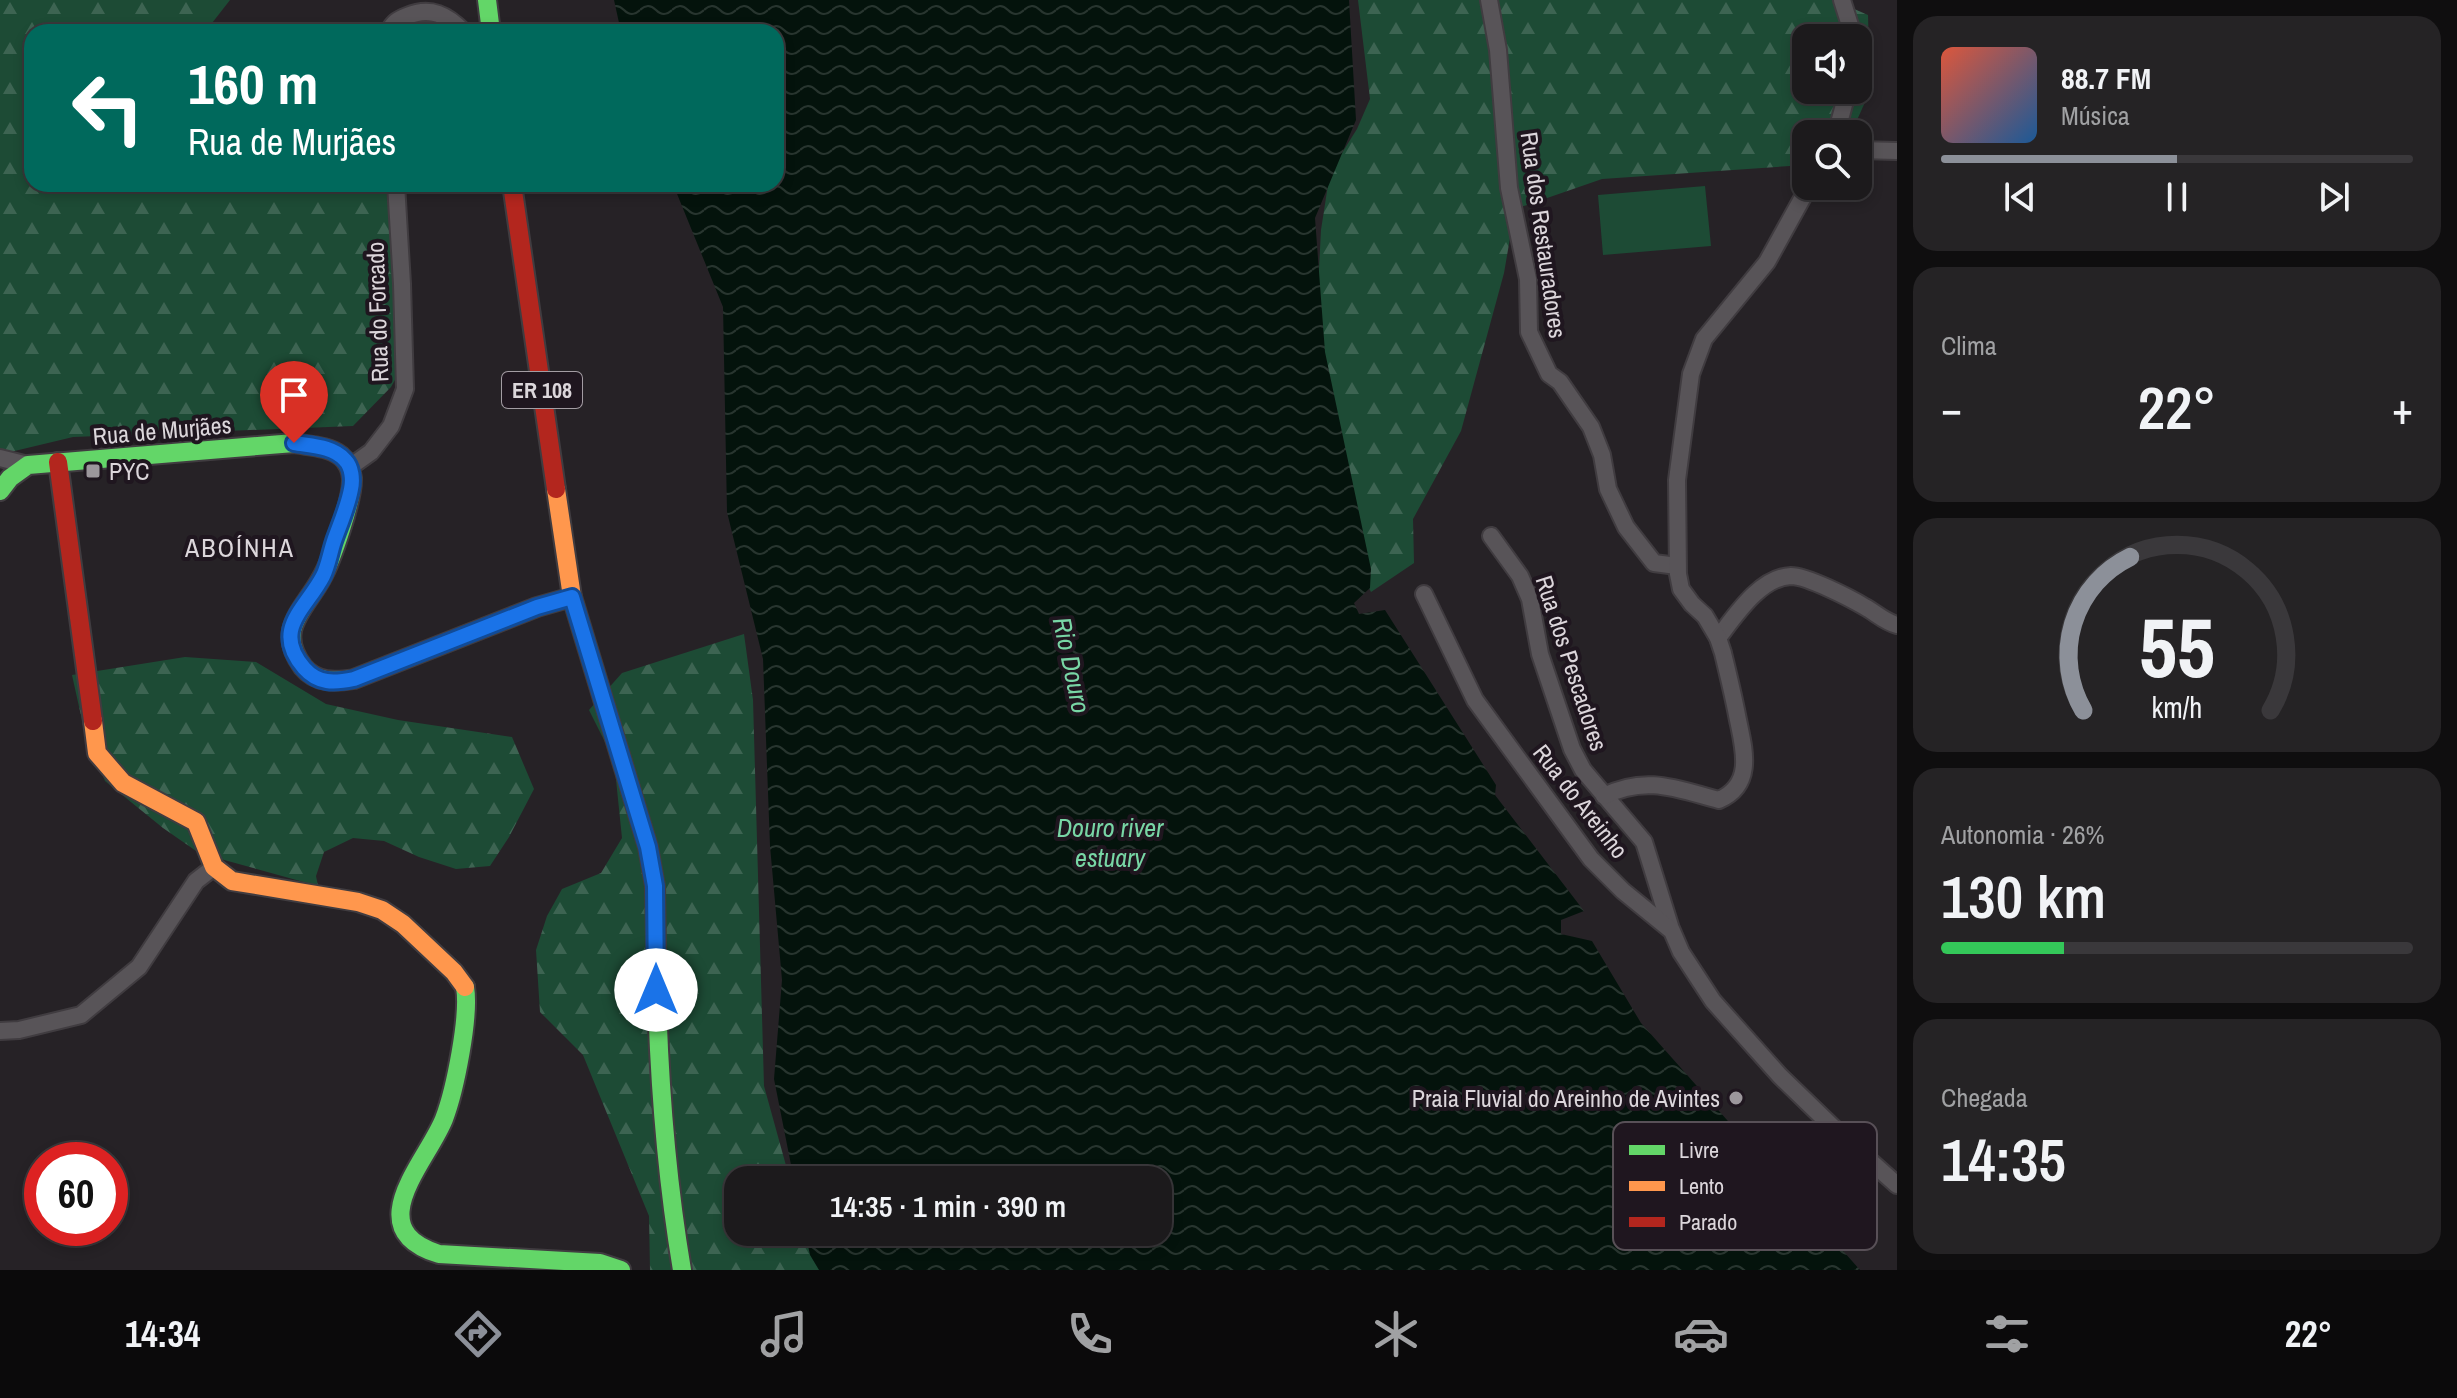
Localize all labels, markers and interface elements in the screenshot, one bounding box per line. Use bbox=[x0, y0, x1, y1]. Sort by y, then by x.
map controls bbox=[1792, 24, 1872, 200]
button: sound bbox=[1792, 24, 1872, 104]
text: 160 m bbox=[188, 46, 318, 121]
icon: left bbox=[56, 56, 160, 160]
text: 88.7 FM bbox=[2061, 58, 2151, 98]
text: Música bbox=[2061, 98, 2130, 133]
text: Rua de Murjães bbox=[188, 118, 396, 166]
button: search bbox=[1792, 120, 1872, 200]
street label: Rua dos Restauradores bbox=[1514, 130, 1574, 340]
icon: previous bbox=[1998, 175, 2042, 219]
icon: pause bbox=[2155, 175, 2199, 219]
icon: next bbox=[2312, 175, 2356, 219]
street label: Rua do Forcado bbox=[359, 241, 395, 383]
text: Clima bbox=[1941, 328, 1997, 363]
pin bbox=[260, 361, 328, 443]
text: 22° bbox=[2138, 367, 2216, 448]
road number: ER 108 bbox=[502, 372, 582, 408]
icon: arrive bbox=[272, 373, 316, 417]
text: − bbox=[1941, 378, 1962, 438]
text: + bbox=[2392, 378, 2413, 438]
street label: Rua de Murjães bbox=[91, 408, 233, 452]
place label: PYC bbox=[109, 455, 149, 487]
marker: PYC bbox=[84, 462, 102, 480]
district label: ABOÍNHA bbox=[184, 530, 295, 565]
street label: Rua dos Pescadores bbox=[1529, 571, 1615, 755]
text: 55 bbox=[2139, 591, 2215, 703]
water label: Rio Douro bbox=[1045, 614, 1099, 716]
text: km/h bbox=[2152, 688, 2202, 727]
street label: Rua do Areinho bbox=[1526, 737, 1636, 865]
water label: Douro river estuary bbox=[1057, 810, 1164, 875]
text: Autonomia · 26% bbox=[1941, 817, 2105, 852]
text: 130 km bbox=[1941, 856, 2106, 937]
position arrow bbox=[614, 948, 698, 1032]
text: Chegada bbox=[1941, 1080, 2028, 1115]
place label: Praia Fluvial do Areinho de Avintes bbox=[1412, 1082, 1720, 1114]
marker: Praia Fluvial do Areinho de Avintes bbox=[1727, 1089, 1745, 1107]
text: 14:35 bbox=[1941, 1119, 2066, 1200]
legend bbox=[1613, 1122, 1877, 1250]
text: Livre bbox=[1679, 1135, 1719, 1165]
speed limit sign: 60 bbox=[24, 1142, 128, 1246]
text: Lento bbox=[1679, 1171, 1724, 1201]
text: 14:35 · 1 min · 390 m bbox=[830, 1186, 1066, 1226]
text: Parado bbox=[1679, 1207, 1737, 1237]
icon: directions bbox=[450, 1306, 506, 1362]
icon: music bbox=[756, 1306, 812, 1362]
icon: phone bbox=[1062, 1306, 1118, 1362]
icon: climate bbox=[1368, 1306, 1424, 1362]
icon: car bbox=[1673, 1306, 1729, 1362]
icon: filters bbox=[1979, 1306, 2035, 1362]
text: 14:34 bbox=[125, 1310, 200, 1358]
text: 22° bbox=[2285, 1310, 2332, 1358]

